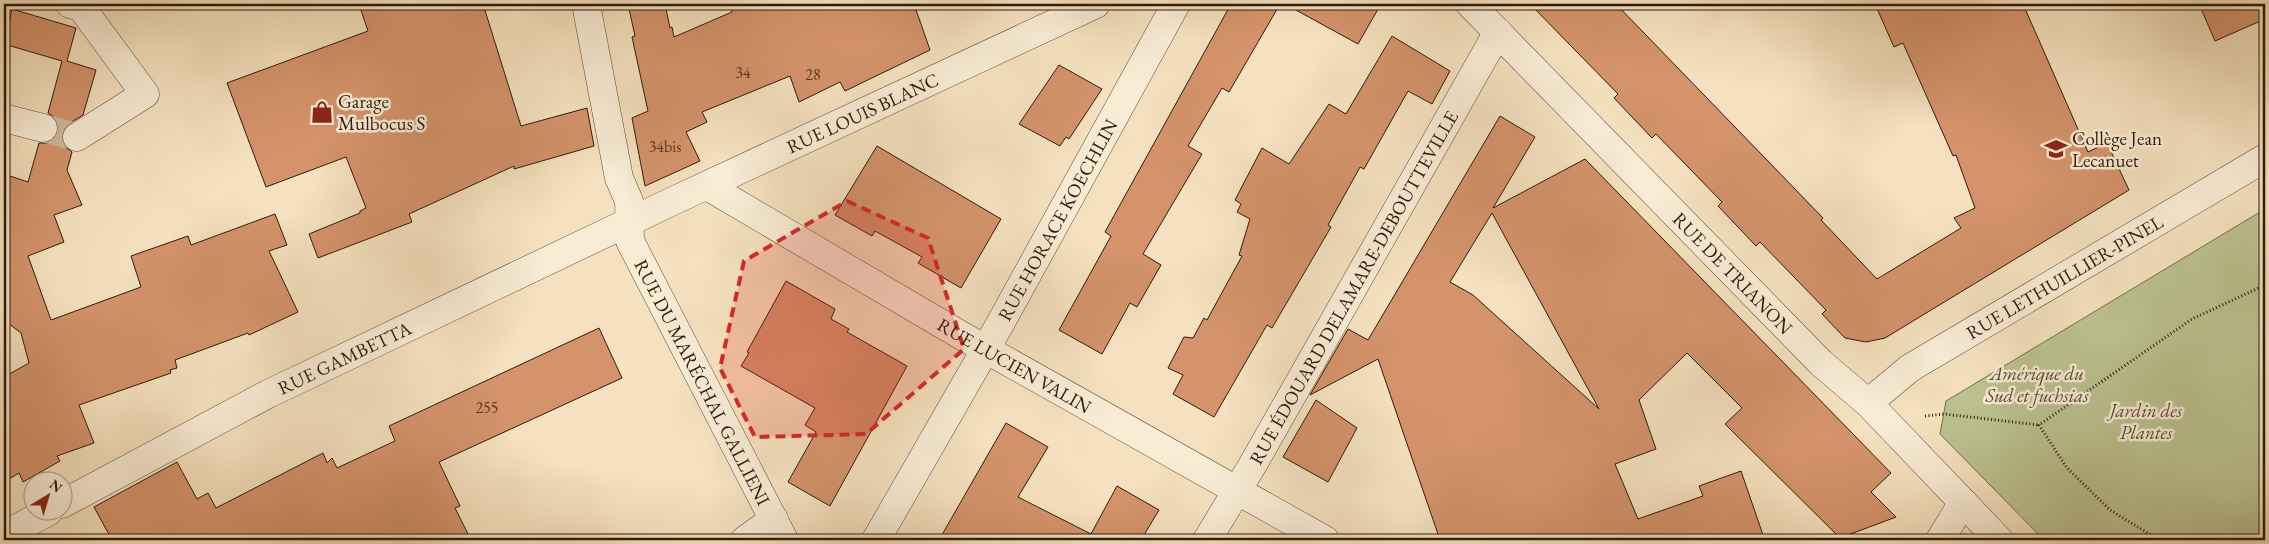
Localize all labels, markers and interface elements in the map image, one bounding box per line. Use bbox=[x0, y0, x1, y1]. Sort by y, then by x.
house number: 34 bbox=[735, 62, 751, 83]
house number: 28 bbox=[805, 64, 821, 85]
street label: RUE LOUIS BLANC bbox=[783, 67, 943, 159]
place label: Garage Mulbocus S bbox=[338, 89, 426, 136]
shop icon: Garage Mulbocus S bbox=[309, 99, 335, 125]
street label: RUE ÉDOUARD DELAMARE-DEBOUTTEVILLE bbox=[1244, 106, 1464, 469]
street label: RUE HORACE KOECHLIN bbox=[992, 115, 1123, 325]
place label: Collège Jean Lecanuet bbox=[2072, 126, 2162, 173]
house number: 34bis bbox=[649, 136, 681, 157]
school or university icon: Collège Jean Lecanuet bbox=[2043, 136, 2069, 162]
street label: RUE DE TRIANON bbox=[1667, 207, 1798, 340]
street label: RUE LETHUILLIER-PINEL bbox=[1962, 209, 2168, 345]
street label: RUE DU MARÉCHAL GALLIENI bbox=[628, 255, 776, 510]
street label: RUE LUCIEN VALIN bbox=[933, 312, 1096, 419]
street label: RUE GAMBETTA bbox=[274, 315, 416, 401]
park label: Amérique du Sud et fuchsias bbox=[1984, 361, 2089, 408]
house number: 255 bbox=[475, 397, 499, 418]
park label: Jardin des Plantes bbox=[2106, 398, 2183, 445]
north arrow bbox=[22, 472, 72, 522]
text: N bbox=[46, 475, 67, 497]

